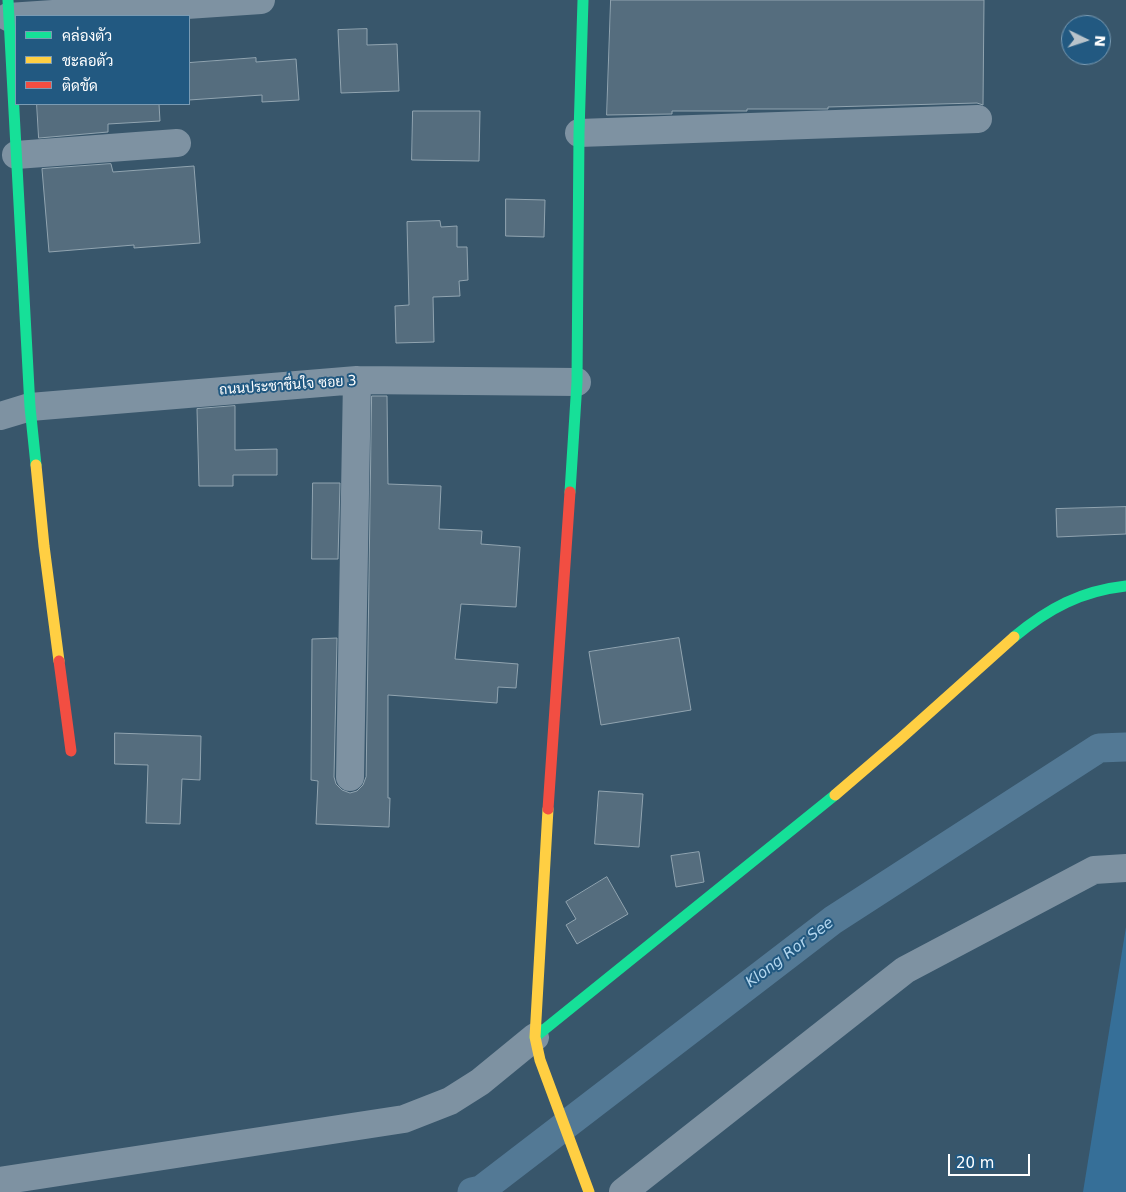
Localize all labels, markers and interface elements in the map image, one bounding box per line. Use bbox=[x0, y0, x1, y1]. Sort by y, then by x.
legend bbox=[15, 15, 190, 105]
north arrow bbox=[1061, 15, 1111, 65]
text: คล่องตัว bbox=[62, 27, 112, 45]
text: N bbox=[1092, 35, 1108, 47]
text: ชะลอตัว bbox=[62, 52, 113, 70]
text: ติดขัด bbox=[62, 77, 98, 95]
street label: ถนนประชาชื่นใจ ซอย 3 bbox=[219, 373, 357, 399]
water label: Klong Ror See bbox=[742, 914, 838, 992]
scale bar bbox=[951, 1144, 1034, 1176]
text: 20 m bbox=[956, 1154, 994, 1172]

